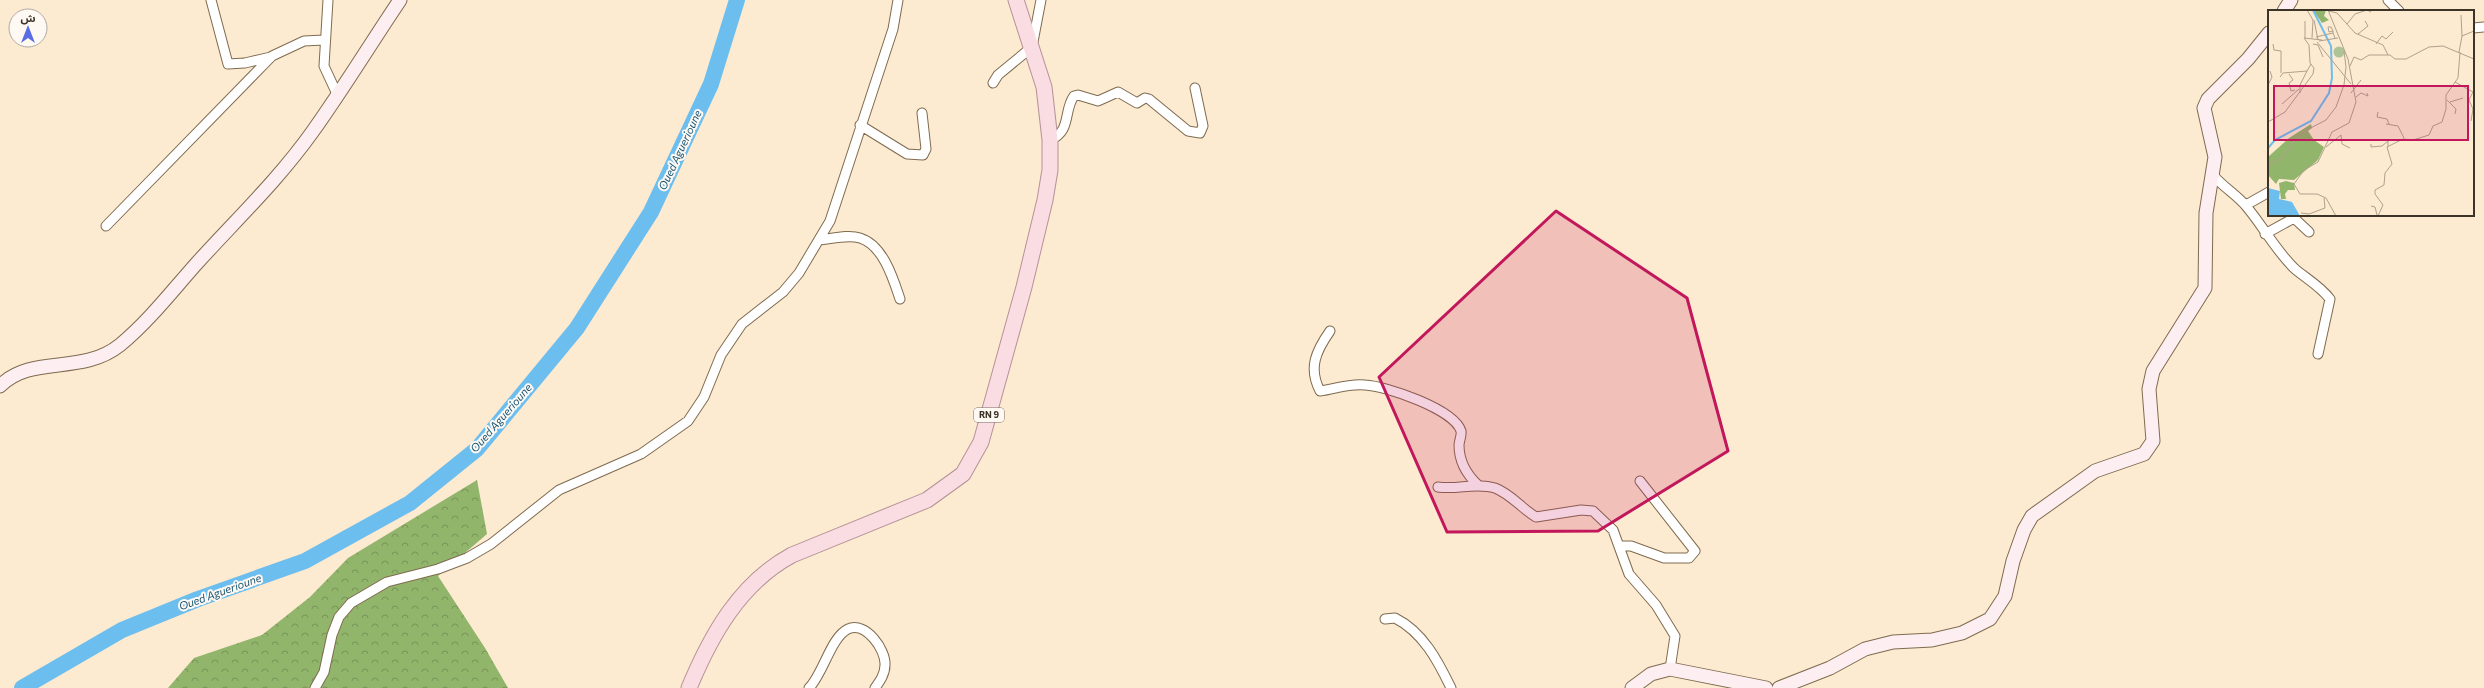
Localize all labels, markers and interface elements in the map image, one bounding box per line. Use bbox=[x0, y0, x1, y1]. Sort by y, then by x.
north arrow bbox=[8, 8, 48, 48]
inset map bbox=[2268, 10, 2474, 216]
text: ش bbox=[20, 11, 36, 25]
water label: Oued Aguerioune bbox=[655, 108, 704, 192]
water label: Oued Aguerioune bbox=[467, 381, 534, 455]
road number: RN 9 bbox=[974, 408, 1004, 422]
water label: Oued Aguerioune bbox=[177, 571, 263, 612]

